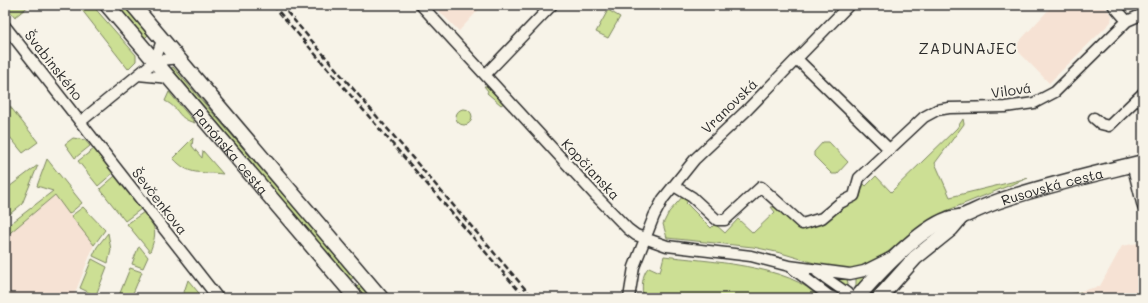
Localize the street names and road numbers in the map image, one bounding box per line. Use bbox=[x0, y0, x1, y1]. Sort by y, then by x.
street label: Švabinského bbox=[21, 26, 87, 104]
street label: Vranovská bbox=[697, 74, 761, 138]
street label: Vilová bbox=[990, 78, 1032, 102]
street label: Panónska cesta bbox=[189, 104, 273, 198]
street label: Kopčianska bbox=[558, 134, 624, 204]
street label: Rusovská cesta bbox=[998, 163, 1105, 209]
street label: Ševčenkova bbox=[128, 164, 192, 238]

